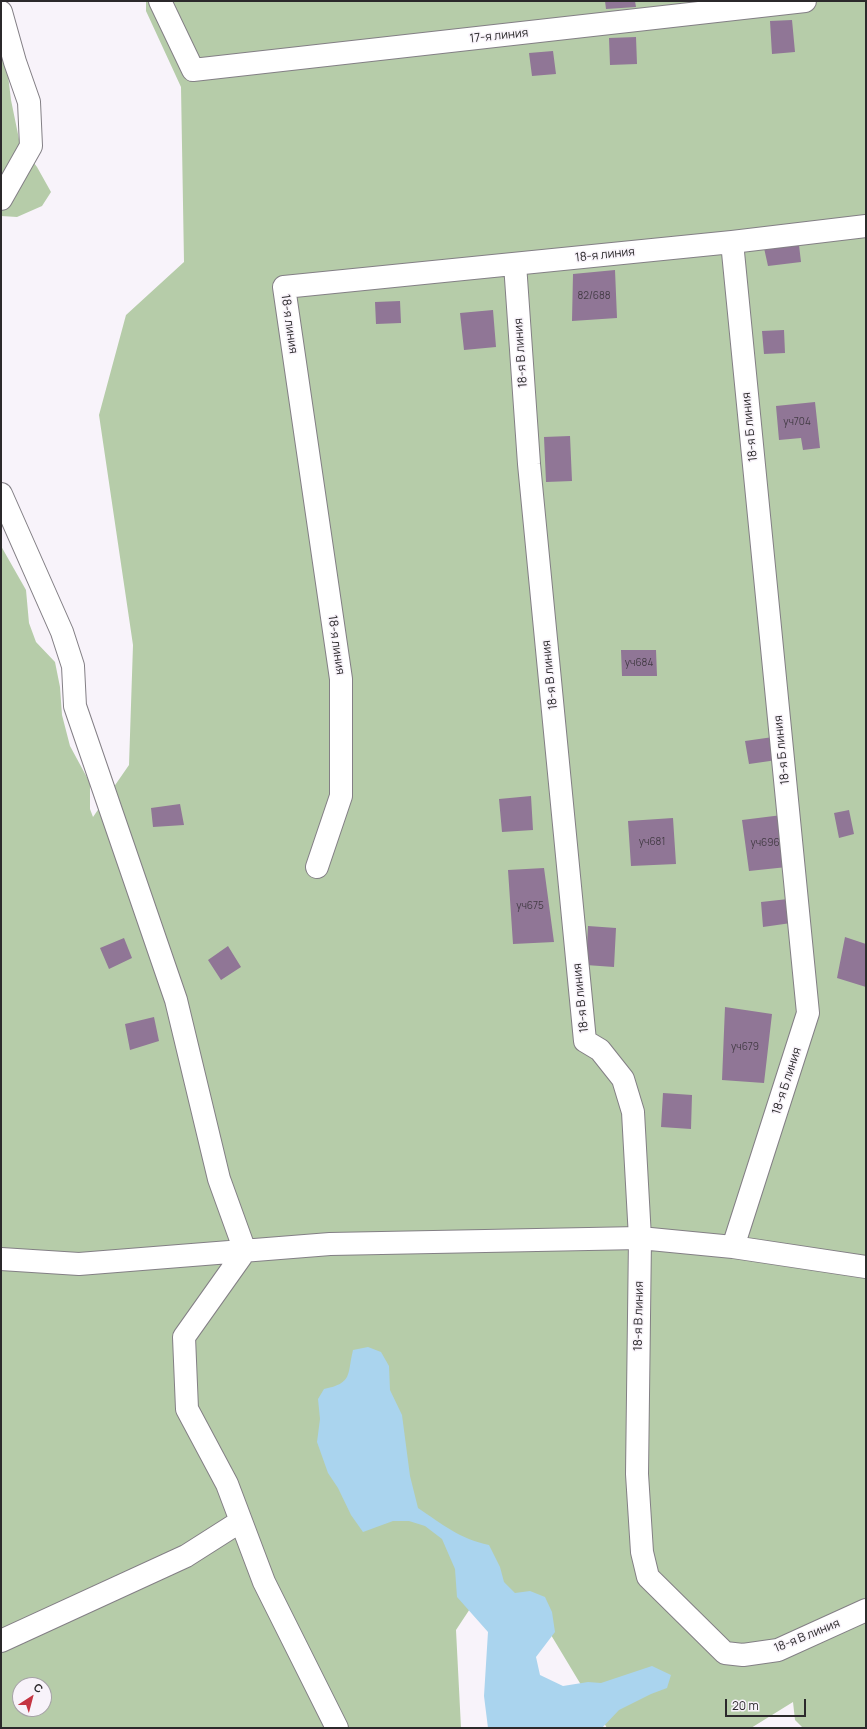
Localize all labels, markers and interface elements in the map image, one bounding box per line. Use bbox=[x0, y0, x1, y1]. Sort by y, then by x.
street label: 17-я линия bbox=[469, 26, 529, 46]
street label: 18-я линия bbox=[574, 245, 636, 265]
house number: 82/688 bbox=[577, 290, 611, 302]
street label: 18-я линия bbox=[278, 293, 300, 355]
street label: 18-я В линия bbox=[511, 318, 531, 388]
street label: 18-я Б линия bbox=[739, 392, 761, 462]
house number: уч704 bbox=[783, 416, 811, 428]
street label: 18-я линия bbox=[325, 614, 347, 676]
street label: 18-я В линия bbox=[539, 640, 561, 710]
house number: уч684 bbox=[625, 657, 653, 669]
street label: 18-я Б линия bbox=[771, 715, 793, 785]
house number: уч681 bbox=[639, 836, 665, 848]
house number: уч696 bbox=[750, 837, 780, 849]
house number: уч675 bbox=[516, 900, 544, 912]
street label: 18-я В линия bbox=[570, 963, 592, 1033]
house number: уч679 bbox=[731, 1041, 759, 1053]
street label: 18-я Б линия bbox=[769, 1046, 805, 1116]
street label: 18-я В линия bbox=[631, 1281, 647, 1351]
street label: 18-я В линия bbox=[772, 1616, 842, 1656]
north arrow bbox=[12, 1677, 52, 1717]
text: С bbox=[31, 1679, 46, 1696]
scale bar bbox=[727, 1691, 808, 1717]
text: 20 m bbox=[732, 1697, 759, 1714]

